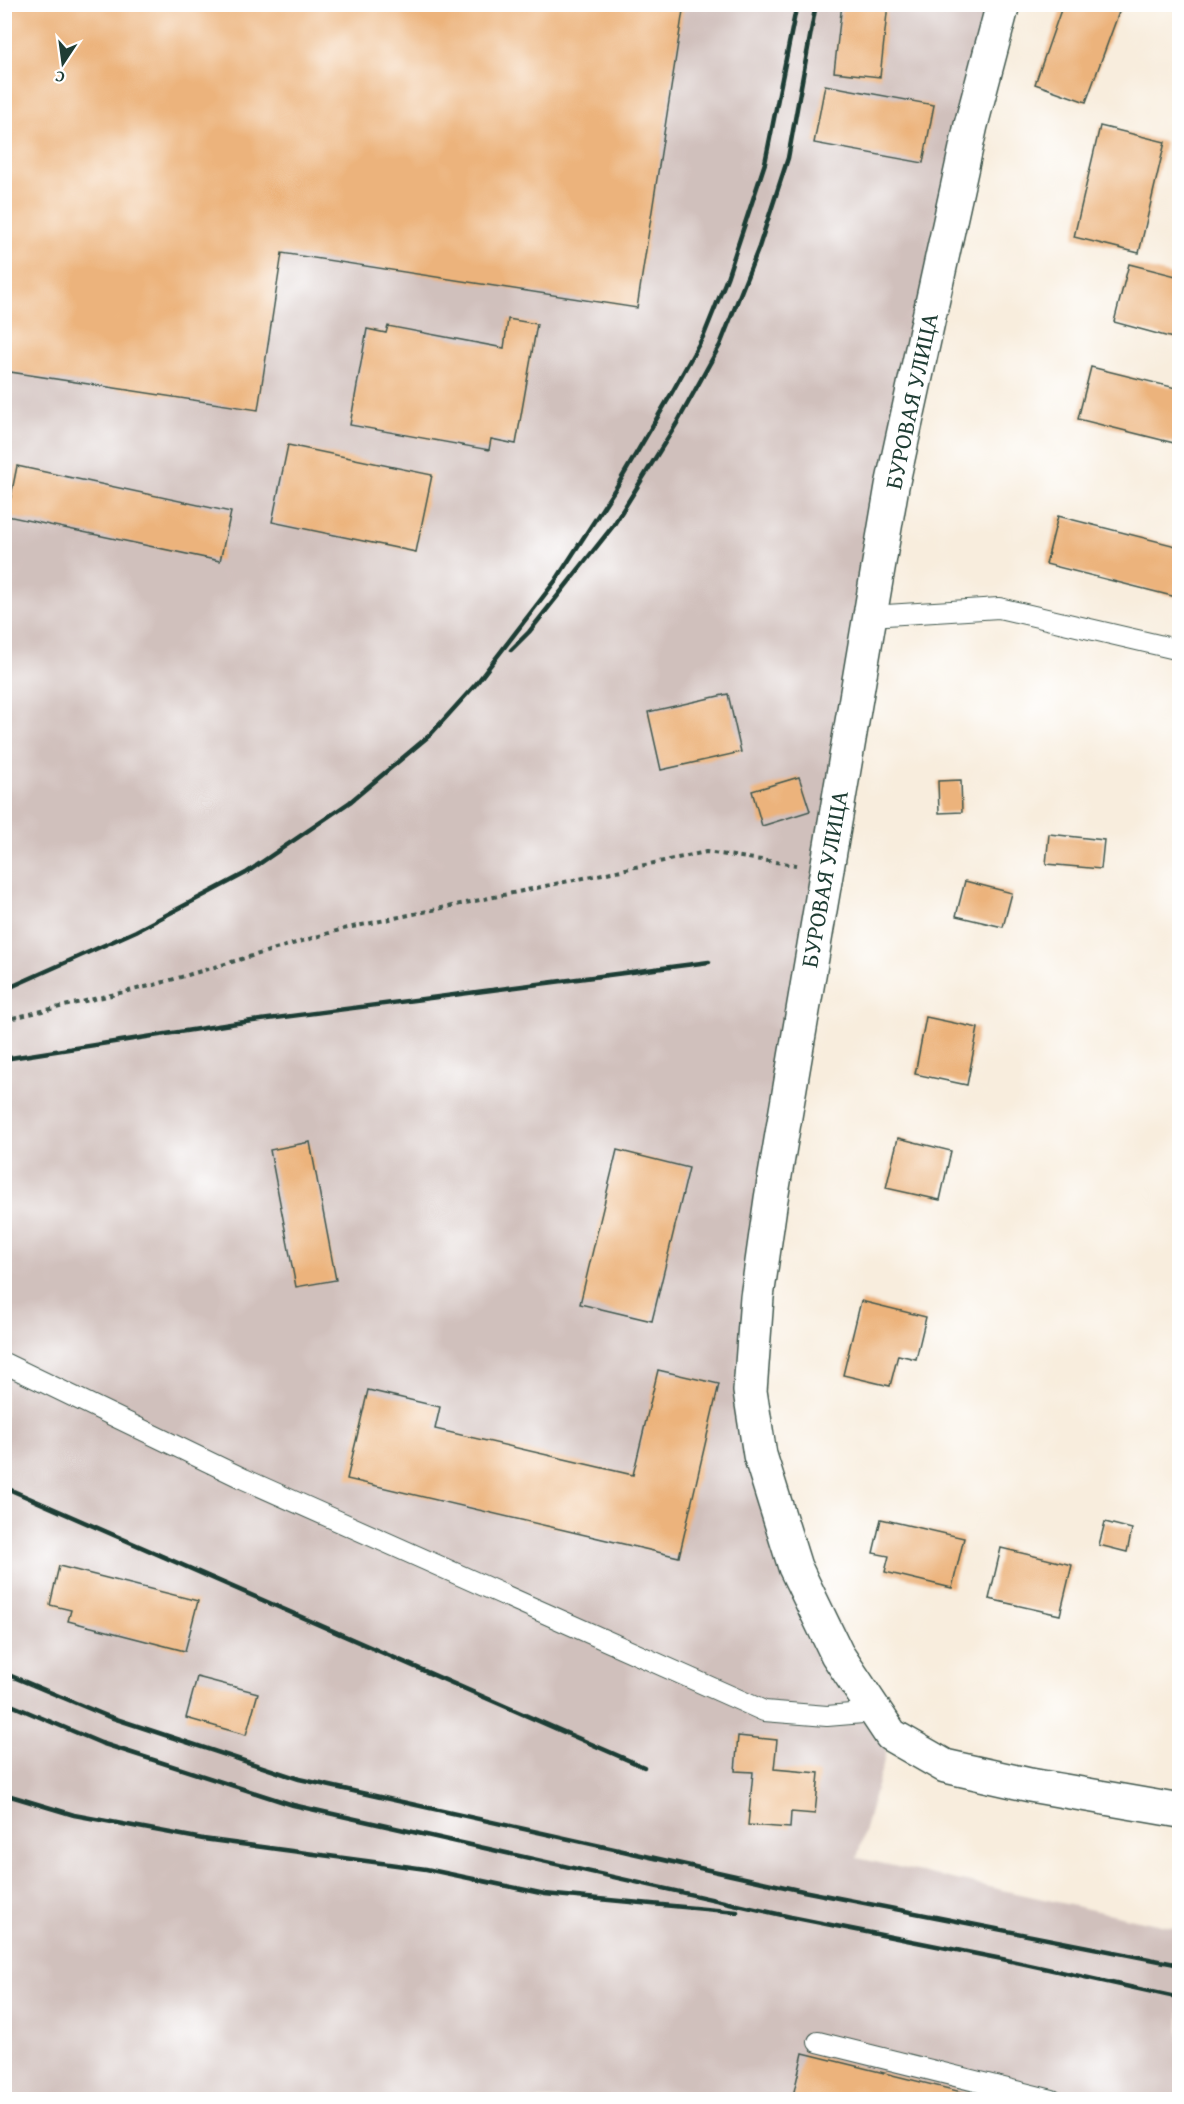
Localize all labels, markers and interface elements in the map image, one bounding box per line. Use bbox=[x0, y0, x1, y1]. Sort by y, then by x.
north arrow bbox=[33, 33, 93, 93]
text: С bbox=[53, 65, 67, 90]
street label: БУРОВАЯ УЛИЦА bbox=[875, 309, 947, 492]
street label: БУРОВАЯ УЛИЦА bbox=[791, 787, 857, 970]

